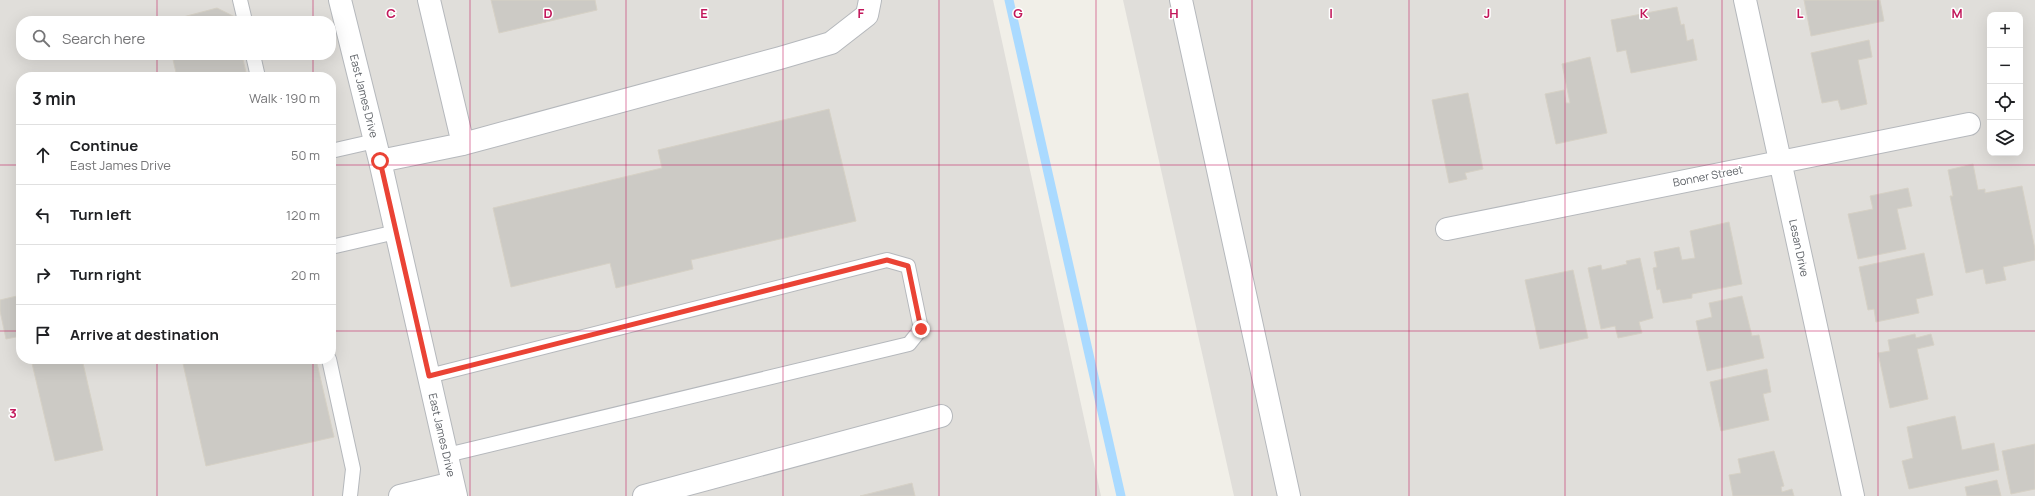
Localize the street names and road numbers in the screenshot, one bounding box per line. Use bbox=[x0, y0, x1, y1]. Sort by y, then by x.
street label: East James Drive bbox=[347, 53, 382, 140]
street label: Bonner Street bbox=[1672, 161, 1744, 190]
street label: Lesan Drive bbox=[1786, 218, 1813, 279]
street label: East James Drive bbox=[426, 392, 460, 479]

